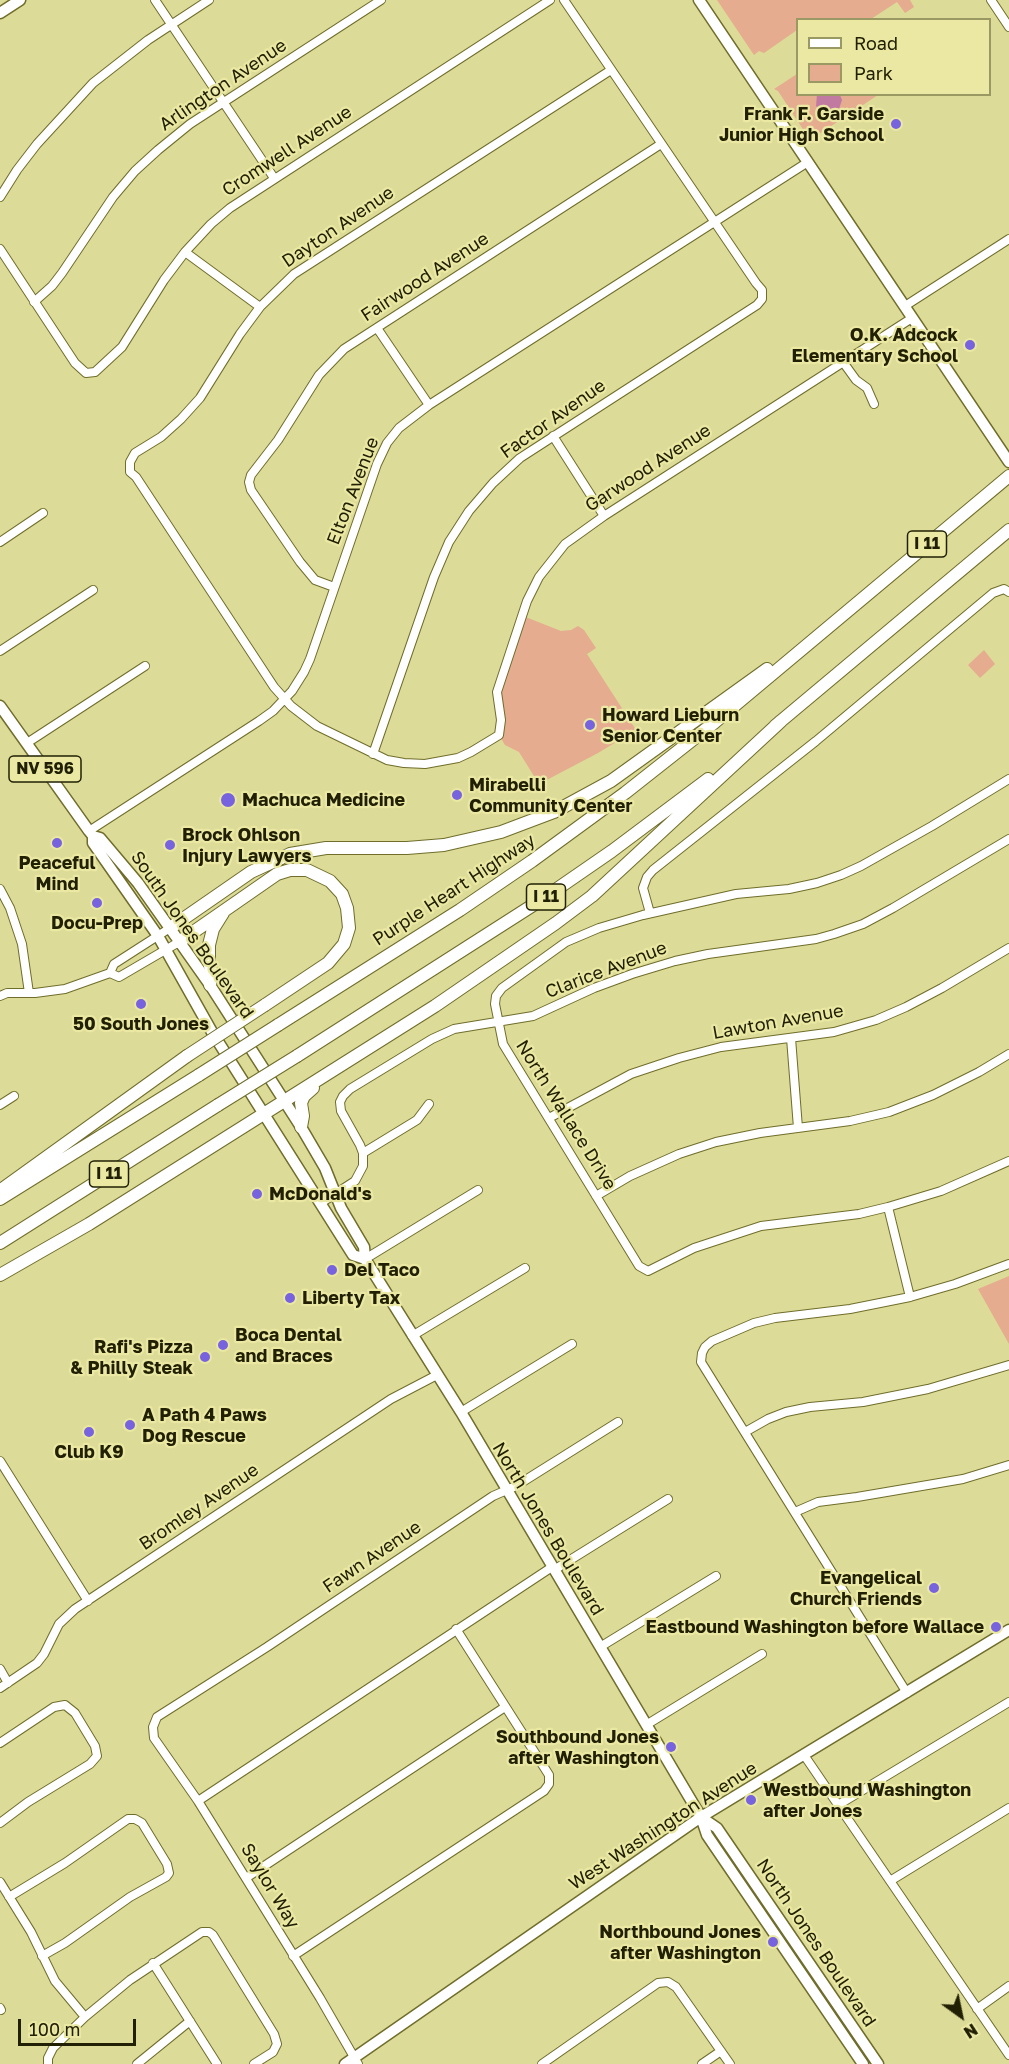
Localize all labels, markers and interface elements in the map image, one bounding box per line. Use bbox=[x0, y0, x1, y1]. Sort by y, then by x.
legend bbox=[796, 18, 991, 96]
text: Road bbox=[854, 32, 898, 54]
street label: Arlington Avenue bbox=[155, 34, 291, 136]
text: Park bbox=[854, 62, 893, 84]
street label: Cromwell Avenue bbox=[218, 101, 356, 201]
place label: Frank F. Garside Junior High School bbox=[719, 103, 884, 146]
marker: Frank F. Garside Junior High School bbox=[889, 117, 903, 131]
street label: Dayton Avenue bbox=[278, 182, 398, 272]
street label: Fairwood Avenue bbox=[357, 228, 493, 326]
place label: O.K. Adcock Elementary School bbox=[792, 324, 958, 366]
marker: O.K. Adcock Elementary School bbox=[963, 338, 977, 352]
street label: Factor Avenue bbox=[496, 375, 610, 463]
street label: Garwood Avenue bbox=[581, 419, 715, 517]
street label: Elton Avenue bbox=[323, 434, 383, 548]
road number: I 11 bbox=[908, 531, 946, 557]
place label: Howard Lieburn Senior Center bbox=[602, 704, 739, 746]
marker: Howard Lieburn Senior Center bbox=[583, 718, 597, 732]
road number: NV 596 bbox=[9, 756, 81, 782]
place label: Mirabelli Community Center bbox=[469, 774, 632, 816]
marker: Mirabelli Community Center bbox=[450, 788, 464, 802]
place label: Machuca Medicine bbox=[242, 789, 405, 811]
marker: Machuca Medicine bbox=[219, 791, 237, 809]
place label: Brock Ohlson Injury Lawyers bbox=[182, 824, 312, 866]
street label: Purple Heart Highway bbox=[369, 829, 539, 951]
marker: Peaceful Mind bbox=[50, 836, 64, 850]
marker: Brock Ohlson Injury Lawyers bbox=[163, 838, 177, 852]
street label: South Jones Boulevard bbox=[126, 847, 258, 1023]
place label: Peaceful Mind bbox=[18, 852, 96, 894]
road number: I 11 bbox=[526, 884, 566, 910]
marker: Docu-Prep bbox=[90, 896, 104, 910]
place label: Docu-Prep bbox=[51, 912, 143, 934]
street label: Clarice Avenue bbox=[542, 937, 670, 1003]
marker: 50 South Jones bbox=[134, 997, 148, 1011]
street label: Lawton Avenue bbox=[711, 1000, 845, 1044]
place label: 50 South Jones bbox=[73, 1013, 209, 1035]
street label: North Wallace Drive bbox=[511, 1036, 621, 1194]
road number: I 11 bbox=[90, 1161, 128, 1187]
place label: McDonald's bbox=[269, 1183, 372, 1205]
marker: McDonald's bbox=[250, 1187, 264, 1201]
place label: Del Taco bbox=[344, 1259, 420, 1281]
marker: Del Taco bbox=[325, 1263, 339, 1277]
place label: Liberty Tax bbox=[302, 1287, 400, 1309]
marker: Liberty Tax bbox=[283, 1291, 297, 1305]
place label: Boca Dental and Braces bbox=[235, 1324, 342, 1366]
place label: Rafi's Pizza & Philly Steak bbox=[70, 1336, 193, 1378]
marker: Boca Dental and Braces bbox=[216, 1338, 230, 1352]
marker: Rafi's Pizza & Philly Steak bbox=[198, 1350, 212, 1364]
place label: A Path 4 Paws Dog Rescue bbox=[142, 1404, 267, 1446]
marker: A Path 4 Paws Dog Rescue bbox=[123, 1418, 137, 1432]
marker: Club K9 bbox=[82, 1425, 96, 1439]
street label: North Jones Boulevard bbox=[488, 1439, 608, 1619]
place label: Club K9 bbox=[54, 1441, 124, 1463]
street label: Bromley Avenue bbox=[135, 1459, 263, 1555]
street label: Fawn Avenue bbox=[319, 1516, 425, 1598]
place label: Evangelical Church Friends bbox=[790, 1567, 922, 1610]
marker: Evangelical Church Friends bbox=[927, 1581, 941, 1595]
place label: Eastbound Washington before Wallace bbox=[646, 1616, 984, 1638]
marker: Eastbound Washington before Wallace bbox=[989, 1620, 1003, 1634]
place label: Southbound Jones after Washington bbox=[496, 1726, 659, 1768]
marker: Southbound Jones after Washington bbox=[664, 1740, 678, 1754]
street label: West Washington Avenue bbox=[565, 1757, 761, 1895]
place label: Westbound Washington after Jones bbox=[763, 1779, 971, 1822]
marker: Westbound Washington after Jones bbox=[744, 1793, 758, 1807]
street label: Saylor Way bbox=[236, 1839, 304, 1933]
street label: North Jones Boulevard bbox=[752, 1855, 880, 2031]
place label: Northbound Jones after Washington bbox=[599, 1921, 761, 1964]
marker: Northbound Jones after Washington bbox=[766, 1935, 780, 1949]
north arrow bbox=[931, 1986, 991, 2046]
scale bar bbox=[21, 2007, 140, 2045]
text: 100 m bbox=[29, 2018, 80, 2040]
text: N bbox=[960, 2019, 981, 2043]

